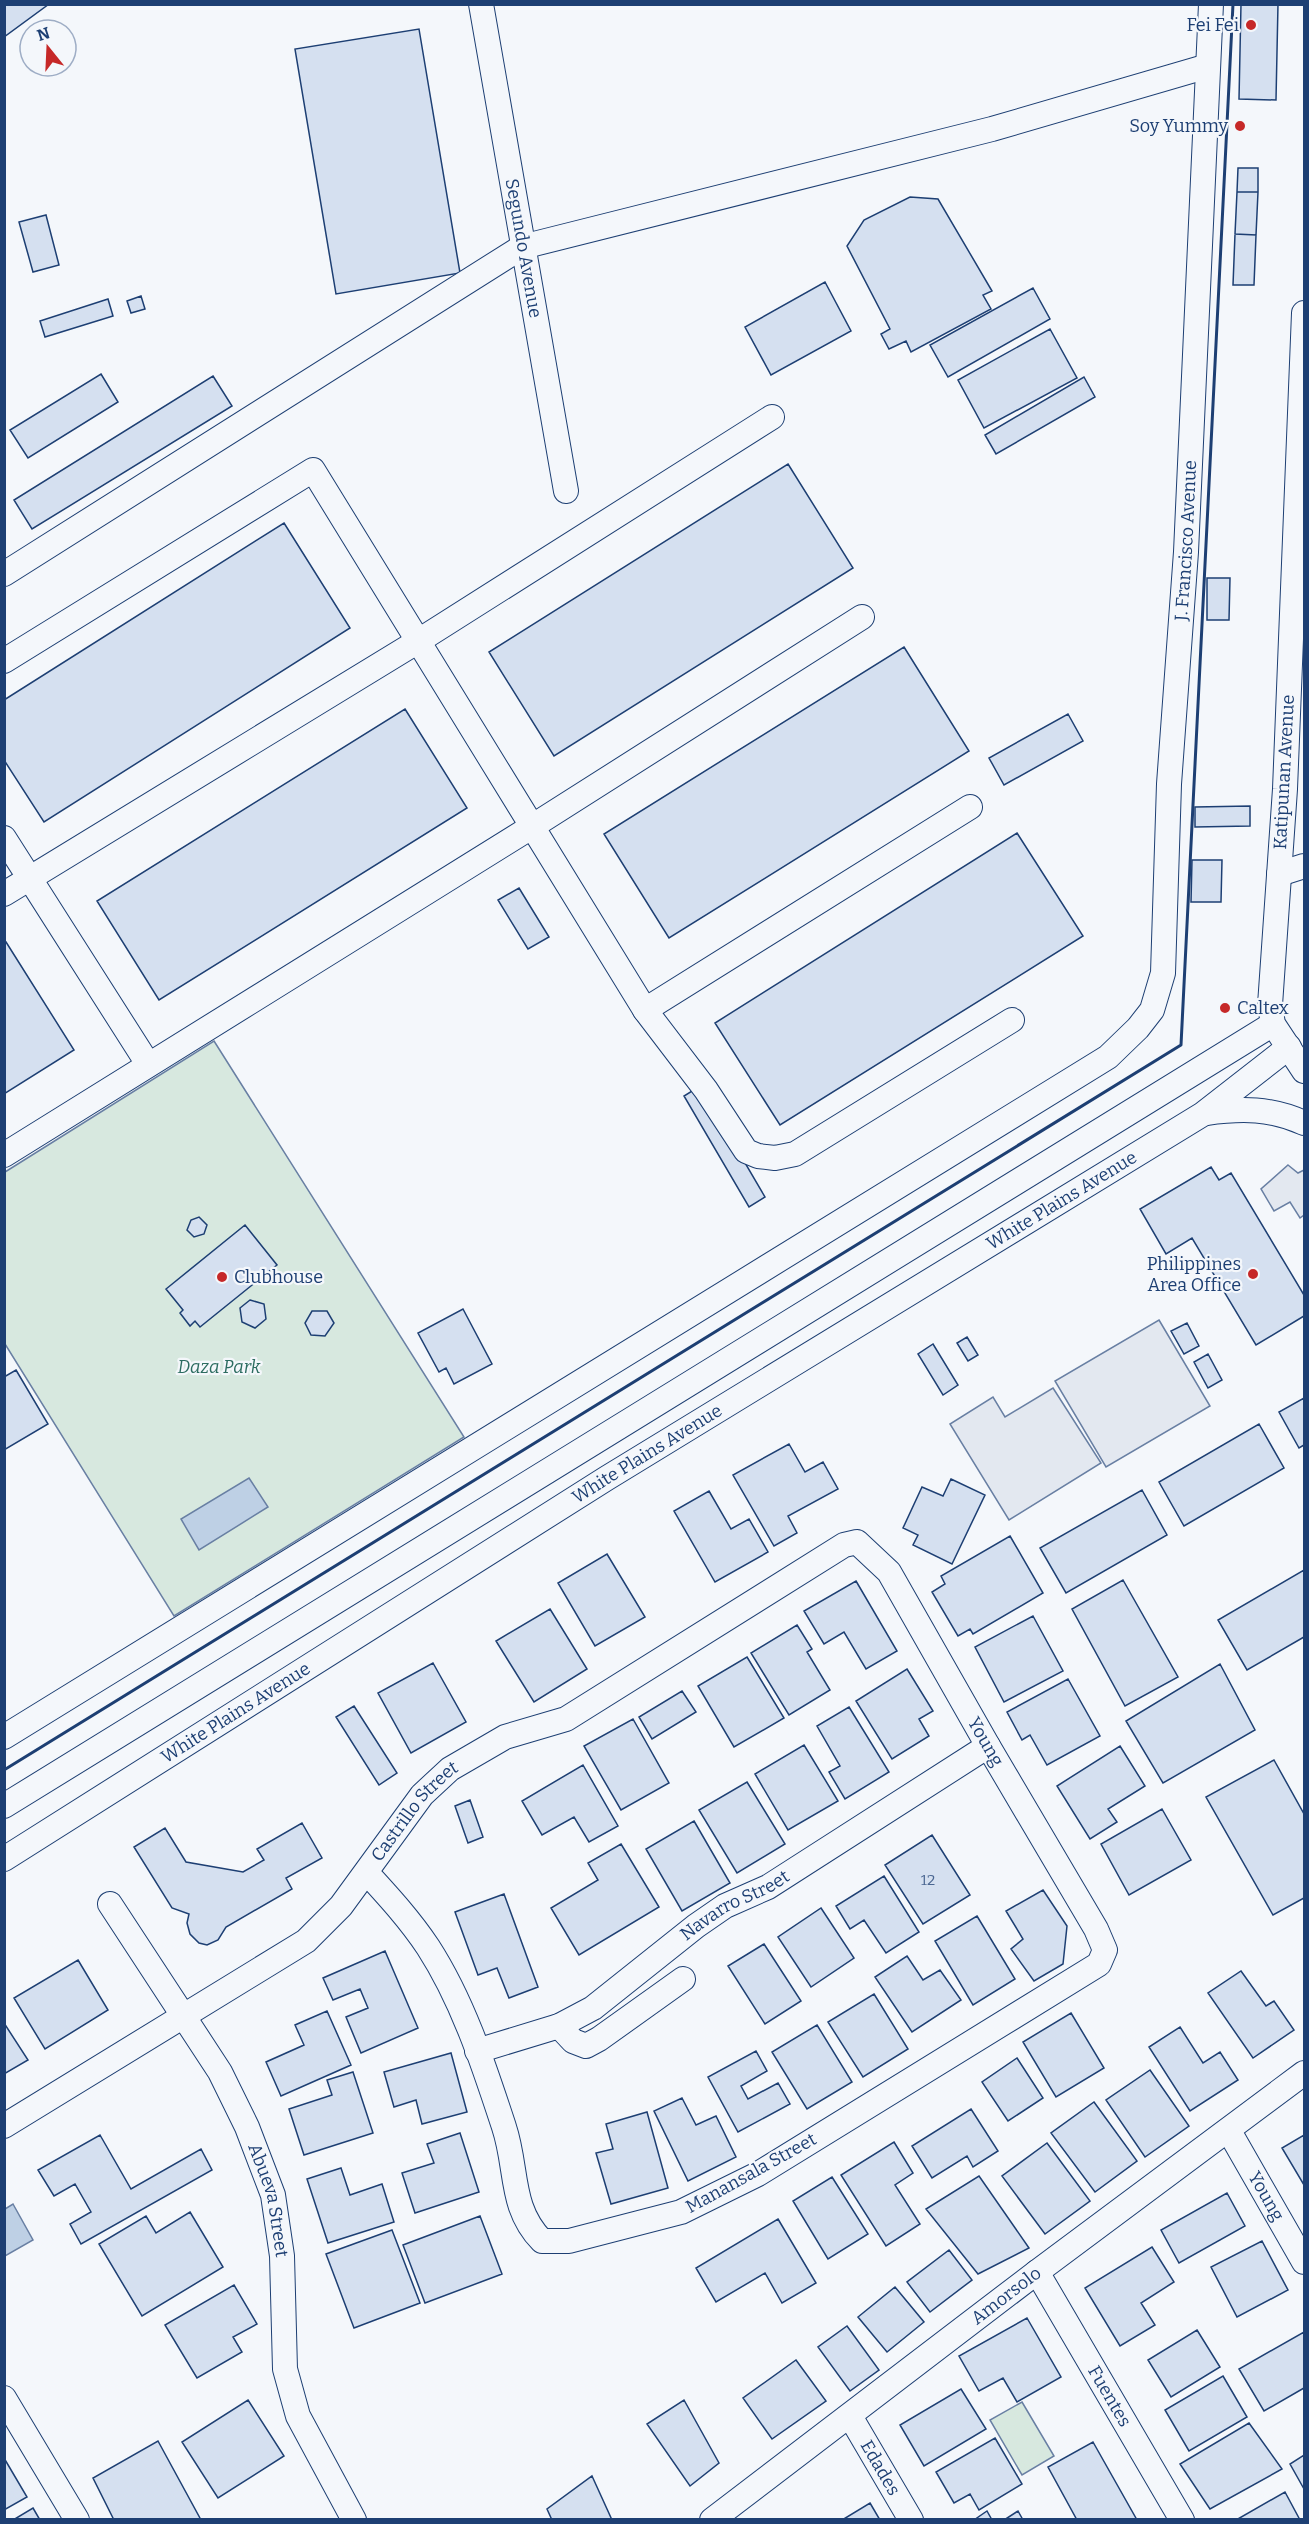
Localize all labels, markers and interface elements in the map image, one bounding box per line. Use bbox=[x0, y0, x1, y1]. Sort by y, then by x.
place label: Fei Fei bbox=[1186, 14, 1239, 36]
north arrow bbox=[18, 18, 78, 78]
marker: Fei Fei bbox=[1244, 18, 1258, 32]
text: N bbox=[35, 23, 52, 45]
place label: Soy Yummy bbox=[1129, 115, 1228, 137]
marker: Soy Yummy bbox=[1233, 119, 1247, 133]
street label: Segundo Avenue bbox=[501, 177, 547, 320]
street label: J. Francisco Avenue bbox=[1170, 460, 1201, 623]
street label: Katipunan Avenue bbox=[1269, 694, 1299, 850]
place label: Caltex bbox=[1237, 997, 1289, 1019]
marker: Caltex bbox=[1218, 1001, 1232, 1015]
street label: White Plains Avenue bbox=[982, 1146, 1141, 1255]
place label: Philippines Area Office bbox=[1147, 1253, 1241, 1296]
place label: Clubhouse bbox=[234, 1266, 323, 1288]
marker: Philippines Area Office bbox=[1246, 1267, 1260, 1281]
marker: Clubhouse bbox=[215, 1270, 229, 1284]
park label: Daza Park bbox=[177, 1356, 261, 1378]
street label: White Plains Avenue bbox=[568, 1399, 726, 1508]
street label: White Plains Avenue bbox=[157, 1657, 314, 1768]
street label: Young bbox=[963, 1713, 1009, 1770]
street label: Castrillo Street bbox=[366, 1756, 462, 1866]
street label: Navarro Street bbox=[676, 1865, 794, 1945]
house number: 12 bbox=[921, 1871, 935, 1889]
street label: Manansala Street bbox=[682, 2128, 821, 2218]
street label: Abueva Street bbox=[243, 2140, 293, 2259]
street label: Young bbox=[1244, 2168, 1289, 2225]
street label: Amorsolo bbox=[967, 2262, 1045, 2329]
street label: Fuentes bbox=[1083, 2362, 1136, 2431]
street label: Edades bbox=[856, 2436, 905, 2499]

